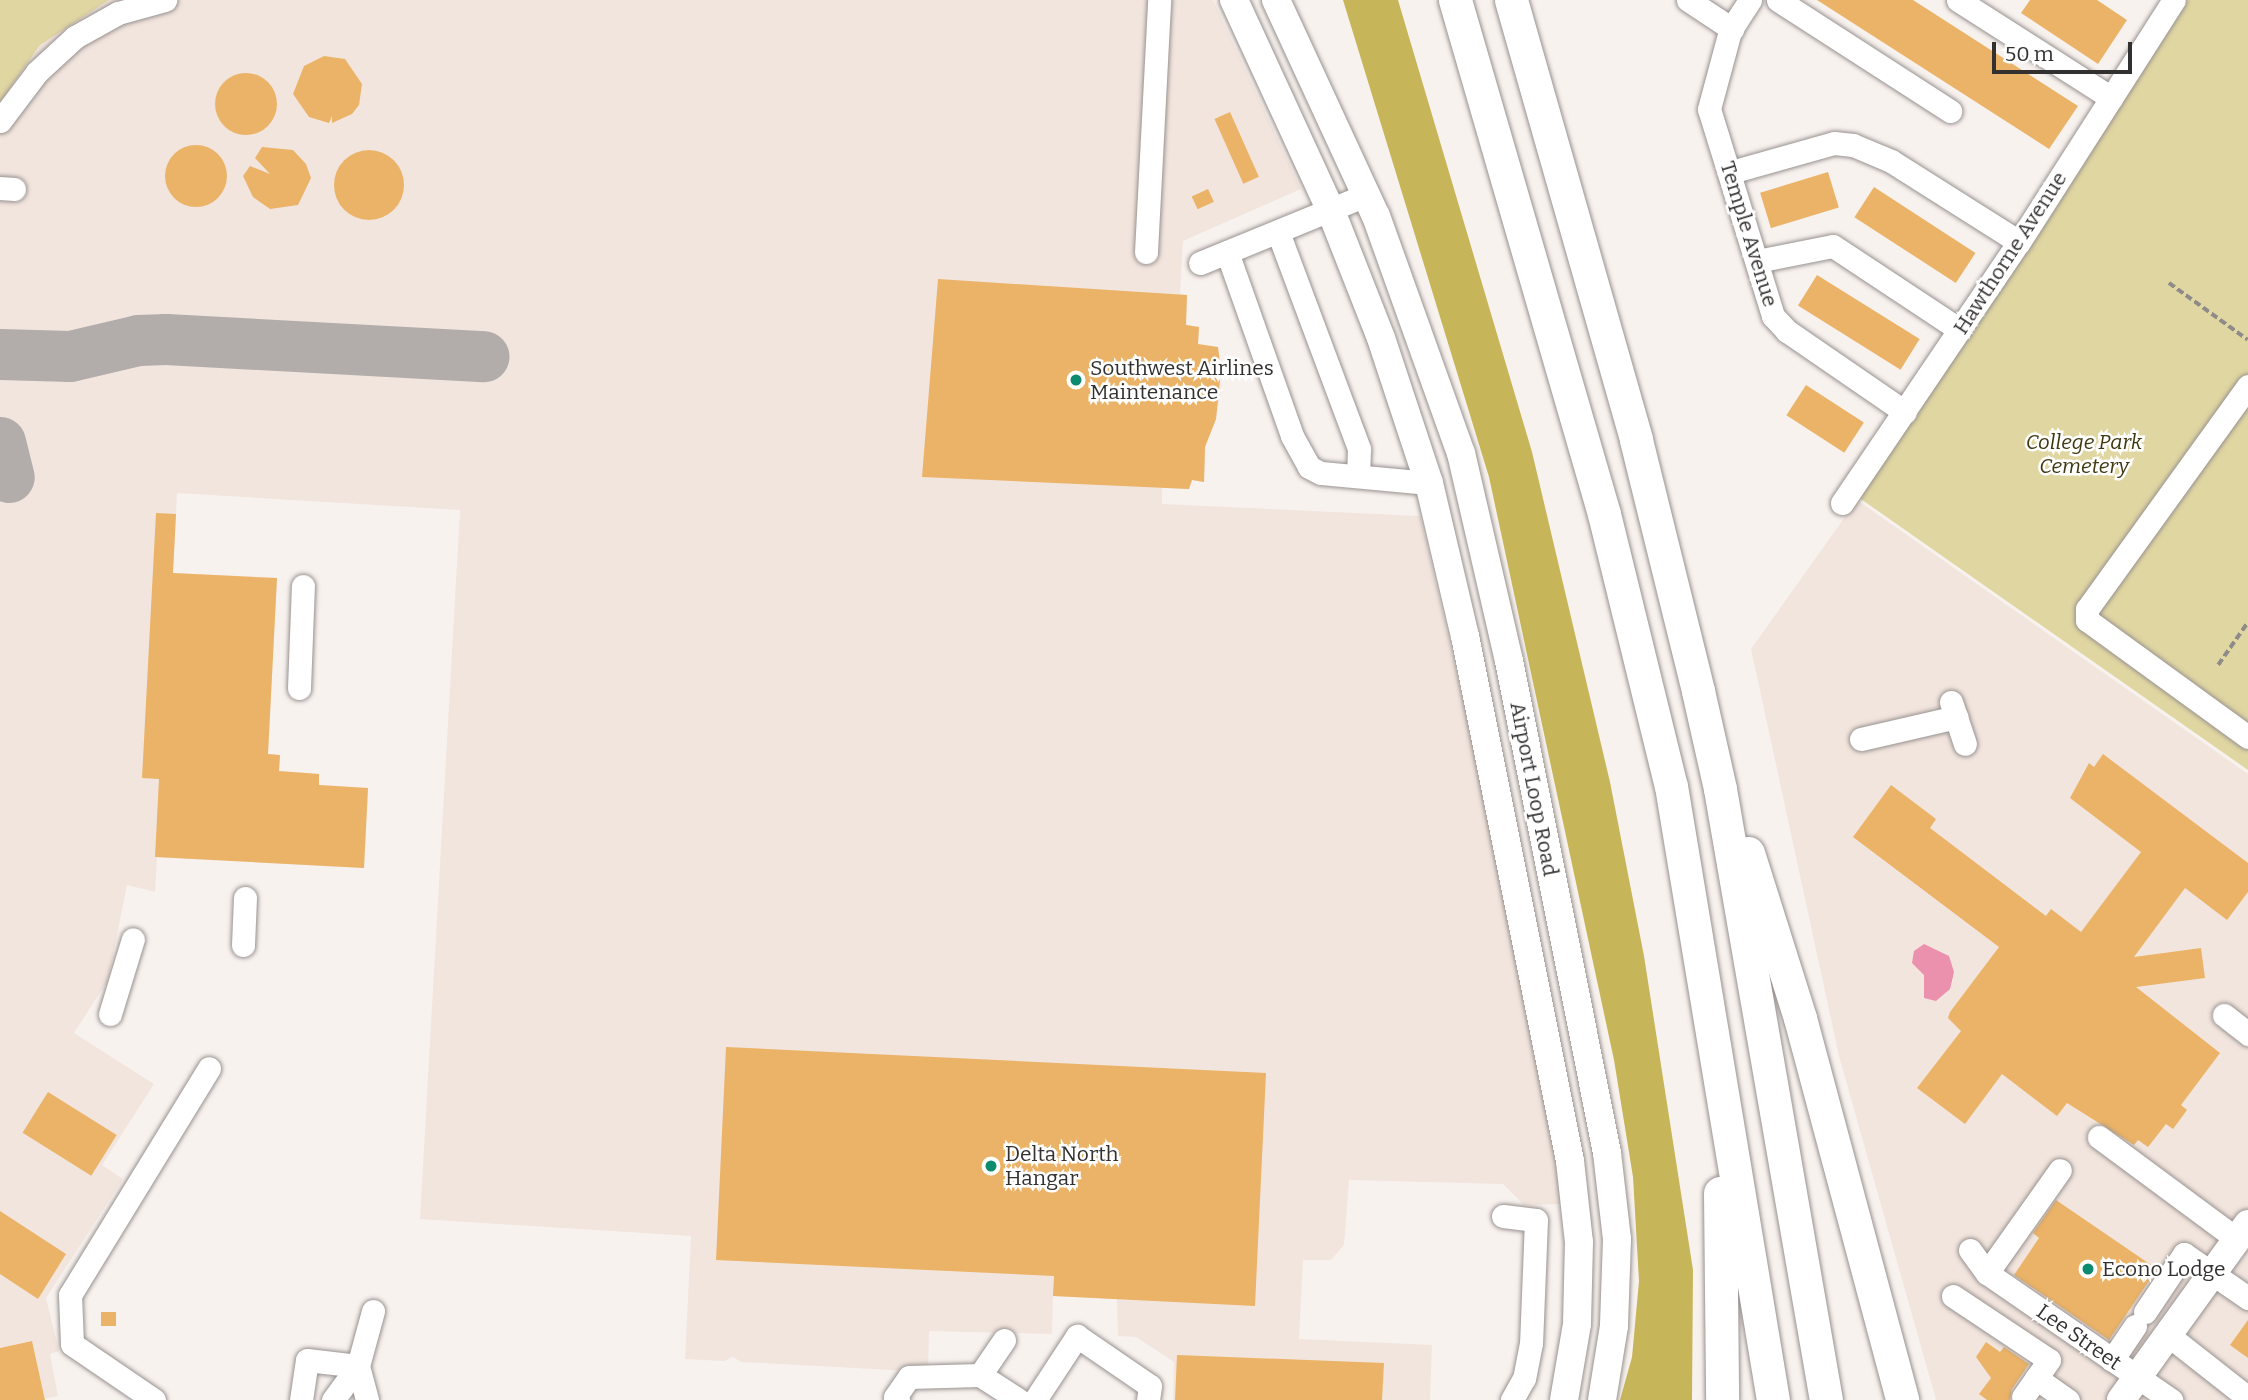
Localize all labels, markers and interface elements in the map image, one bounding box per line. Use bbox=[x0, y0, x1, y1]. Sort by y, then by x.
scale bar bbox=[1996, 28, 2136, 72]
text: 50 m bbox=[2005, 41, 2054, 67]
street label: Temple Avenue bbox=[1715, 158, 1783, 310]
street label: Hawthorne Avenue bbox=[1948, 167, 2072, 339]
place label: Southwest Airlines Maintenance bbox=[1090, 355, 1274, 405]
marker: Southwest Airlines Maintenance bbox=[1068, 372, 1084, 388]
park label: College Park Cemetery bbox=[2026, 429, 2142, 479]
street label: Airport Loop Road bbox=[1505, 700, 1563, 878]
place label: Delta North Hangar bbox=[1005, 1141, 1119, 1191]
marker: Delta North Hangar bbox=[983, 1158, 999, 1174]
place label: Econo Lodge bbox=[2102, 1256, 2226, 1282]
marker: Econo Lodge bbox=[2080, 1261, 2096, 1277]
street label: Lee Street bbox=[2032, 1299, 2126, 1375]

